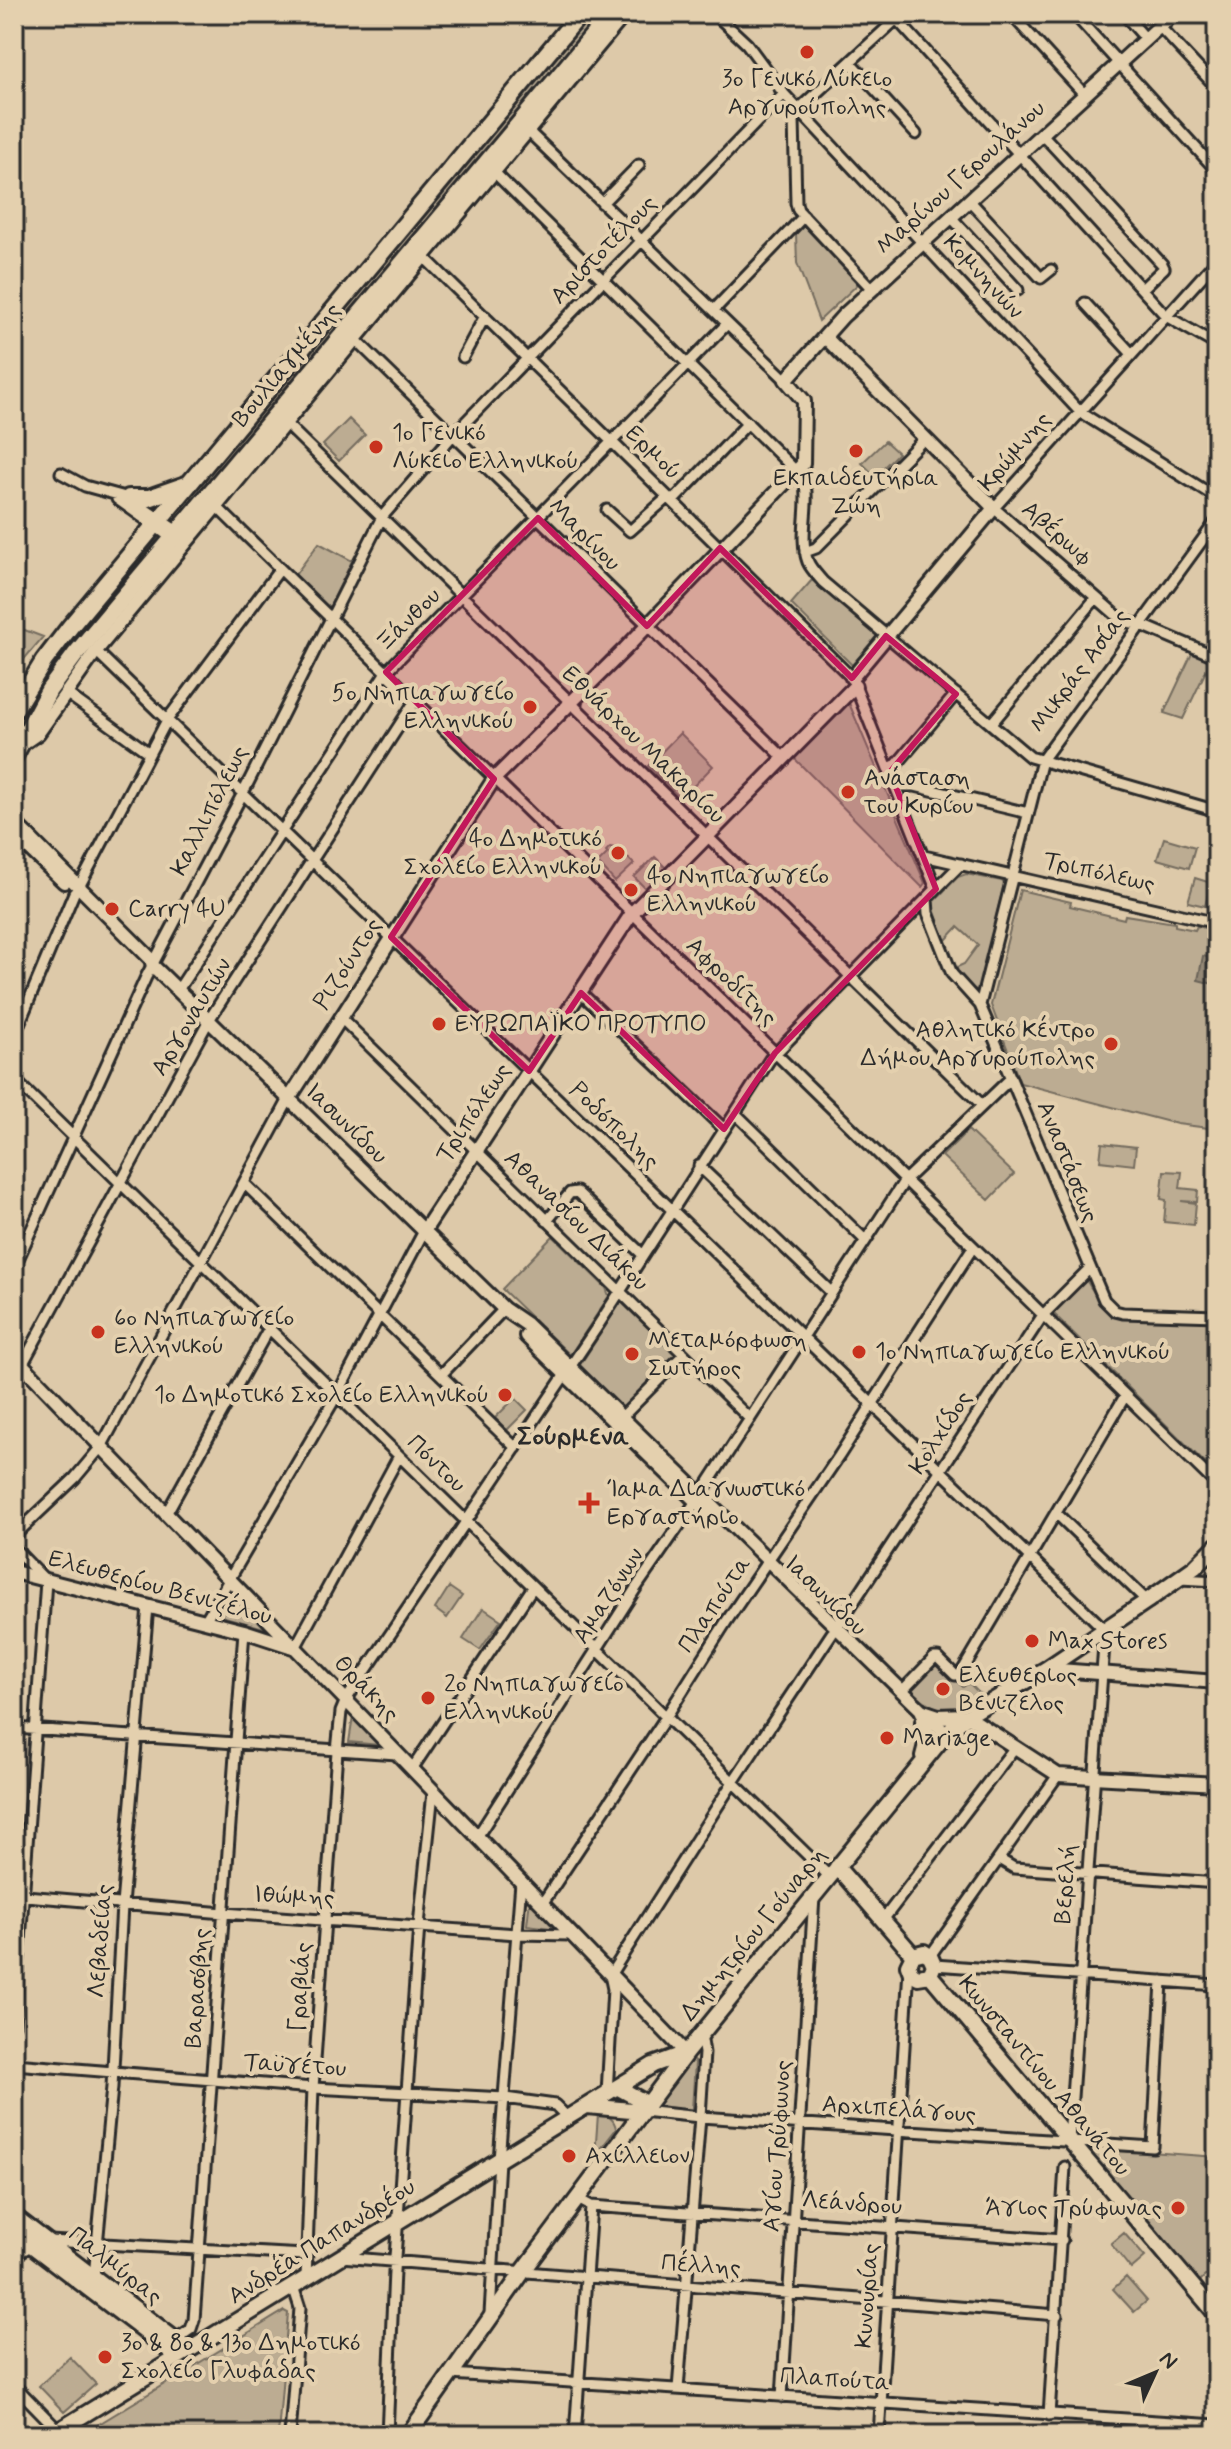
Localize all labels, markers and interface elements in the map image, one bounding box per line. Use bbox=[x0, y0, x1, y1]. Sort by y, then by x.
marker: 3ο Γενικό Λύκειο Αργυρούπολης bbox=[798, 43, 816, 61]
place label: 3ο Γενικό Λύκειο Αργυρούπολης bbox=[722, 64, 892, 123]
street label: Μαρίνου Γερουλάνου bbox=[870, 94, 1052, 262]
street label: Αριστοτέλους bbox=[543, 188, 664, 311]
street label: Κομνηνών bbox=[936, 228, 1030, 326]
street label: Βουλιαγμένης bbox=[225, 296, 348, 434]
street label: Κρώμνης bbox=[972, 405, 1058, 499]
place label: 1ο Γενικό Λύκειο Ελληνικού bbox=[392, 418, 578, 477]
street label: Ερμού bbox=[618, 419, 688, 487]
marker: 1ο Γενικό Λύκειο Ελληνικού bbox=[367, 438, 385, 456]
marker: Εκπαιδευτήρια Ζώη bbox=[847, 442, 865, 460]
place label: Εκπαιδευτήρια Ζώη bbox=[773, 463, 939, 522]
street label: Μαρίνου bbox=[541, 492, 627, 578]
street label: Αβέρωφ bbox=[1015, 494, 1100, 574]
street label: Ξάνθου bbox=[370, 581, 448, 659]
street label: Μικράς Ασίας bbox=[1023, 603, 1137, 739]
street label: Εθνάρχου Μακαρίου bbox=[555, 659, 731, 831]
place label: 5ο Νηπιαγωγείο Ελληνικού bbox=[332, 678, 514, 737]
marker: 5ο Νηπιαγωγείο Ελληνικού bbox=[521, 698, 539, 716]
street label: Καλλιπόλεως bbox=[164, 741, 256, 881]
place label: Ανάσταση του Κυρίου bbox=[863, 763, 974, 822]
marker: Ανάσταση του Κυρίου bbox=[839, 783, 857, 801]
place label: 4ο Δημοτικό Σχολείο Ελληνικού bbox=[404, 824, 602, 883]
marker: 4ο Δημοτικό Σχολείο Ελληνικού bbox=[609, 844, 627, 862]
street label: Τριπόλεως bbox=[1040, 845, 1158, 901]
place label: 4ο Νηπιαγωγείο Ελληνικού bbox=[647, 861, 829, 920]
marker: 4ο Νηπιαγωγείο Ελληνικού bbox=[622, 881, 640, 899]
place label: Carry 4U bbox=[128, 894, 226, 925]
marker: Carry 4U bbox=[103, 900, 121, 918]
street label: Ριζούντος bbox=[307, 912, 389, 1016]
street label: Αφροδίτης bbox=[679, 931, 783, 1033]
street label: Αργοναυτών bbox=[144, 952, 240, 1082]
place label: ΕΥΡΩΠΑΪΚΟ ΠΡΟΤΥΠΟ bbox=[455, 1009, 707, 1040]
place label: Αθλητικό Κέντρο Δήμου Αργυρούπολης bbox=[860, 1014, 1095, 1074]
marker: ΕΥΡΩΠΑΪΚΟ ΠΡΟΤΥΠΟ bbox=[430, 1015, 448, 1033]
marker: Αθλητικό Κέντρο Δήμου Αργυρούπολης bbox=[1102, 1035, 1120, 1053]
street label: Τριπόλεως bbox=[429, 1057, 519, 1169]
street label: Ροδόπολης bbox=[562, 1075, 666, 1177]
street label: Ιασωνίδου bbox=[298, 1077, 394, 1171]
street label: Αναστάσεως bbox=[1029, 1097, 1105, 1227]
street label: Αθανασίου Διάκου bbox=[497, 1144, 655, 1298]
place label: 6ο Νηπιαγωγείο Ελληνικού bbox=[114, 1303, 294, 1362]
marker: 6ο Νηπιαγωγείο Ελληνικού bbox=[89, 1323, 107, 1341]
place label: Μεταμόρφωση Σωτήρος bbox=[648, 1325, 807, 1384]
place label: 1ο Νηπιαγωγείο Ελληνικού bbox=[875, 1337, 1170, 1368]
marker: 1ο Νηπιαγωγείο Ελληνικού bbox=[850, 1343, 868, 1361]
marker: Μεταμόρφωση Σωτήρος bbox=[623, 1345, 641, 1363]
place label: 1ο Δημοτικό Σχολείο Ελληνικού bbox=[154, 1380, 489, 1411]
street label: Κολχίδος bbox=[902, 1385, 980, 1481]
marker: 1ο Δημοτικό Σχολείο Ελληνικού bbox=[496, 1386, 514, 1404]
district label: Σούρμενα bbox=[517, 1420, 629, 1454]
street label: Πόντου bbox=[400, 1428, 472, 1500]
place label: Ίαμα Διαγνωστικό Εργαστήριο bbox=[607, 1474, 805, 1533]
marker: Ίαμα Διαγνωστικό Εργαστήριο bbox=[578, 1492, 600, 1514]
street label: Ελευθερίου Βενιζέλου bbox=[45, 1542, 276, 1633]
street label: Αμαζόνων bbox=[566, 1542, 652, 1650]
street label: Ιασωνίδου bbox=[777, 1549, 873, 1643]
street label: Πλαπούτα bbox=[671, 1551, 759, 1659]
place label: Max Stores bbox=[1048, 1626, 1167, 1657]
marker: Max Stores bbox=[1023, 1632, 1041, 1650]
street label: Θράκης bbox=[326, 1649, 406, 1729]
place label: Ελευθεριος Βενιζελος bbox=[959, 1660, 1077, 1719]
place label: 2ο Νηπιαγωγείο Ελληνικού bbox=[444, 1669, 624, 1728]
marker: Ελευθεριος Βενιζελος bbox=[934, 1680, 952, 1698]
marker: 2ο Νηπιαγωγείο Ελληνικού bbox=[419, 1689, 437, 1707]
place label: Mariage bbox=[903, 1723, 991, 1756]
marker: Mariage bbox=[878, 1729, 896, 1747]
street label: Δημητρίου Γούναρη bbox=[674, 1840, 834, 2028]
street label: Βερελή bbox=[1048, 1843, 1084, 1925]
street label: Ιθώμης bbox=[253, 1879, 335, 1915]
street label: Λεβαδείας bbox=[82, 1883, 120, 1999]
street label: Βαρασόβης bbox=[178, 1927, 218, 2049]
street label: Γραβιάς bbox=[282, 1941, 320, 2033]
street label: Κωνσταντίνου Αθανάτου bbox=[951, 1969, 1137, 2183]
street label: Ταϋγέτου bbox=[243, 2046, 348, 2085]
street label: Αγίου Τρύφωνος bbox=[757, 2059, 799, 2233]
street label: Αρχιπελάγους bbox=[821, 2089, 977, 2131]
place label: Αχίλλειον bbox=[585, 2141, 690, 2172]
marker: Αχίλλειον bbox=[560, 2147, 578, 2165]
street label: Ανδρέα Παπανδρέου bbox=[222, 2171, 422, 2312]
street label: Λεάνδρου bbox=[801, 2185, 903, 2223]
place label: Άγιος Τρύφωνας bbox=[985, 2193, 1162, 2224]
marker: Άγιος Τρύφωνας bbox=[1169, 2199, 1187, 2217]
street label: Παλμύρας bbox=[62, 2220, 168, 2312]
street label: Κυνουρίας bbox=[849, 2242, 887, 2350]
street label: Πέλλης bbox=[660, 2247, 742, 2284]
place label: 3ο & 8ο & 13ο Δημοτικό Σχολείο Γλυφάδας bbox=[121, 2328, 361, 2387]
north arrow bbox=[1115, 2333, 1195, 2413]
text: N bbox=[1153, 2345, 1183, 2375]
marker: 3ο & 8ο & 13ο Δημοτικό Σχολείο Γλυφάδας bbox=[96, 2348, 114, 2366]
street label: Πλαπούτα bbox=[779, 2361, 891, 2399]

